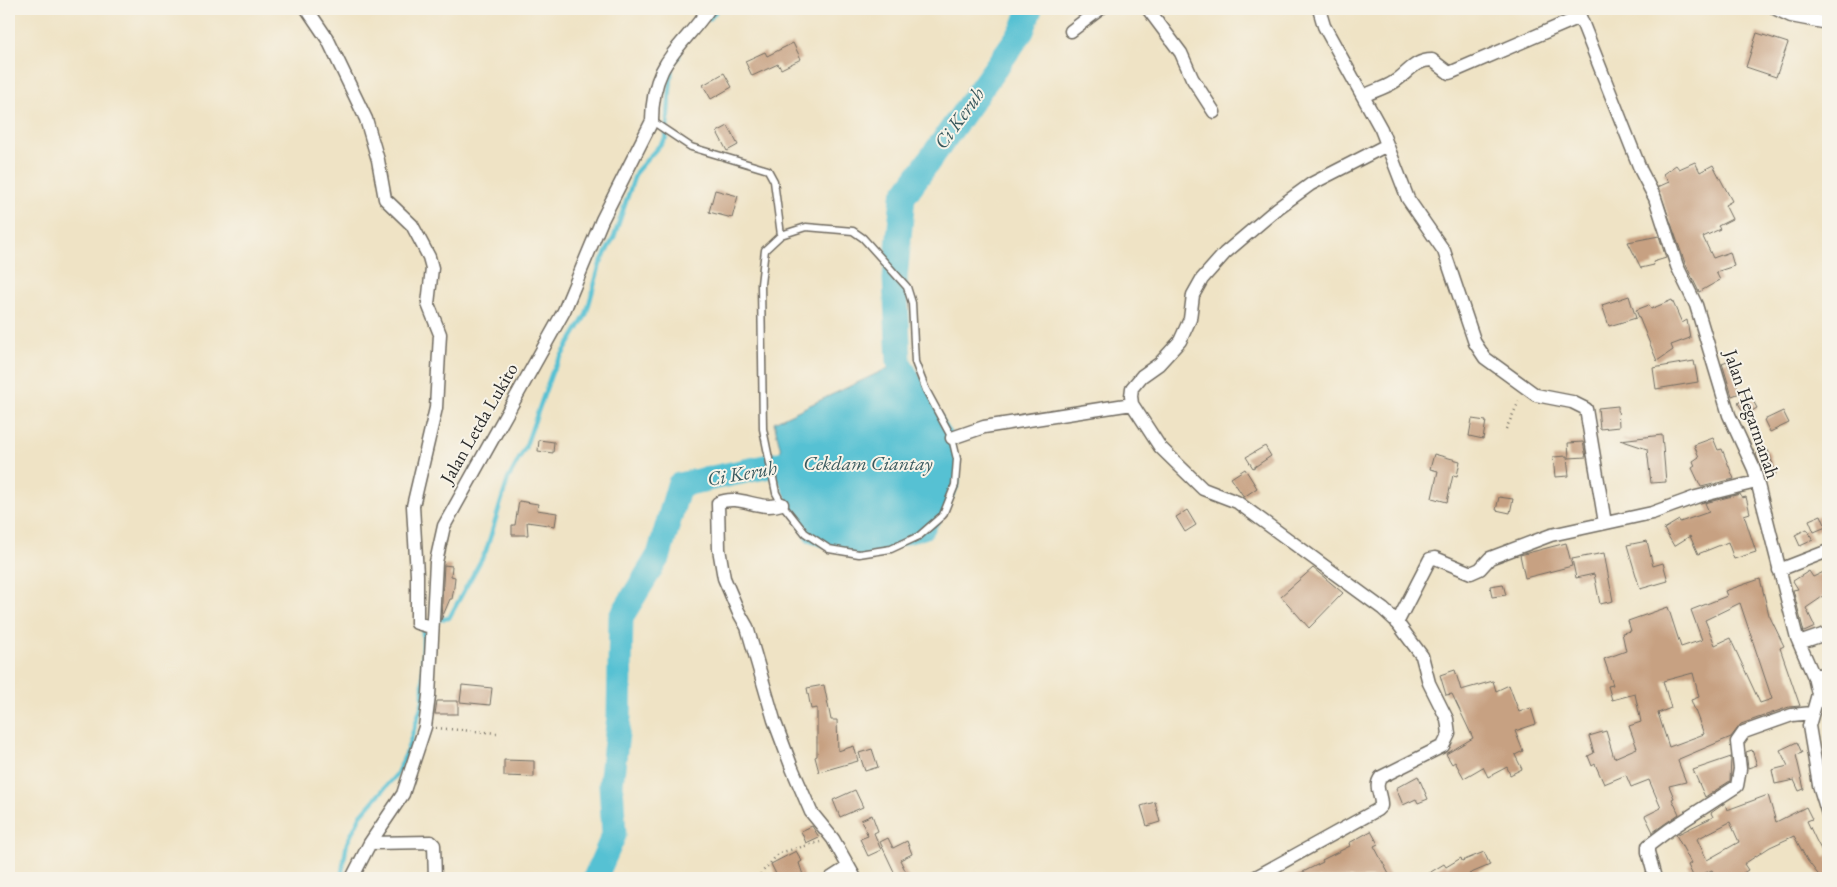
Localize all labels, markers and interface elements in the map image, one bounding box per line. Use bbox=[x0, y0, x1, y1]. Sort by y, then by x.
water label: Ci Keruh bbox=[928, 82, 990, 154]
street label: Jalan Hegarmanah bbox=[1718, 344, 1786, 482]
street label: Jalan Letda Lukito bbox=[433, 358, 524, 490]
water label: Cekdam Ciantay bbox=[803, 450, 933, 476]
water label: Ci Keruh bbox=[705, 454, 779, 492]

